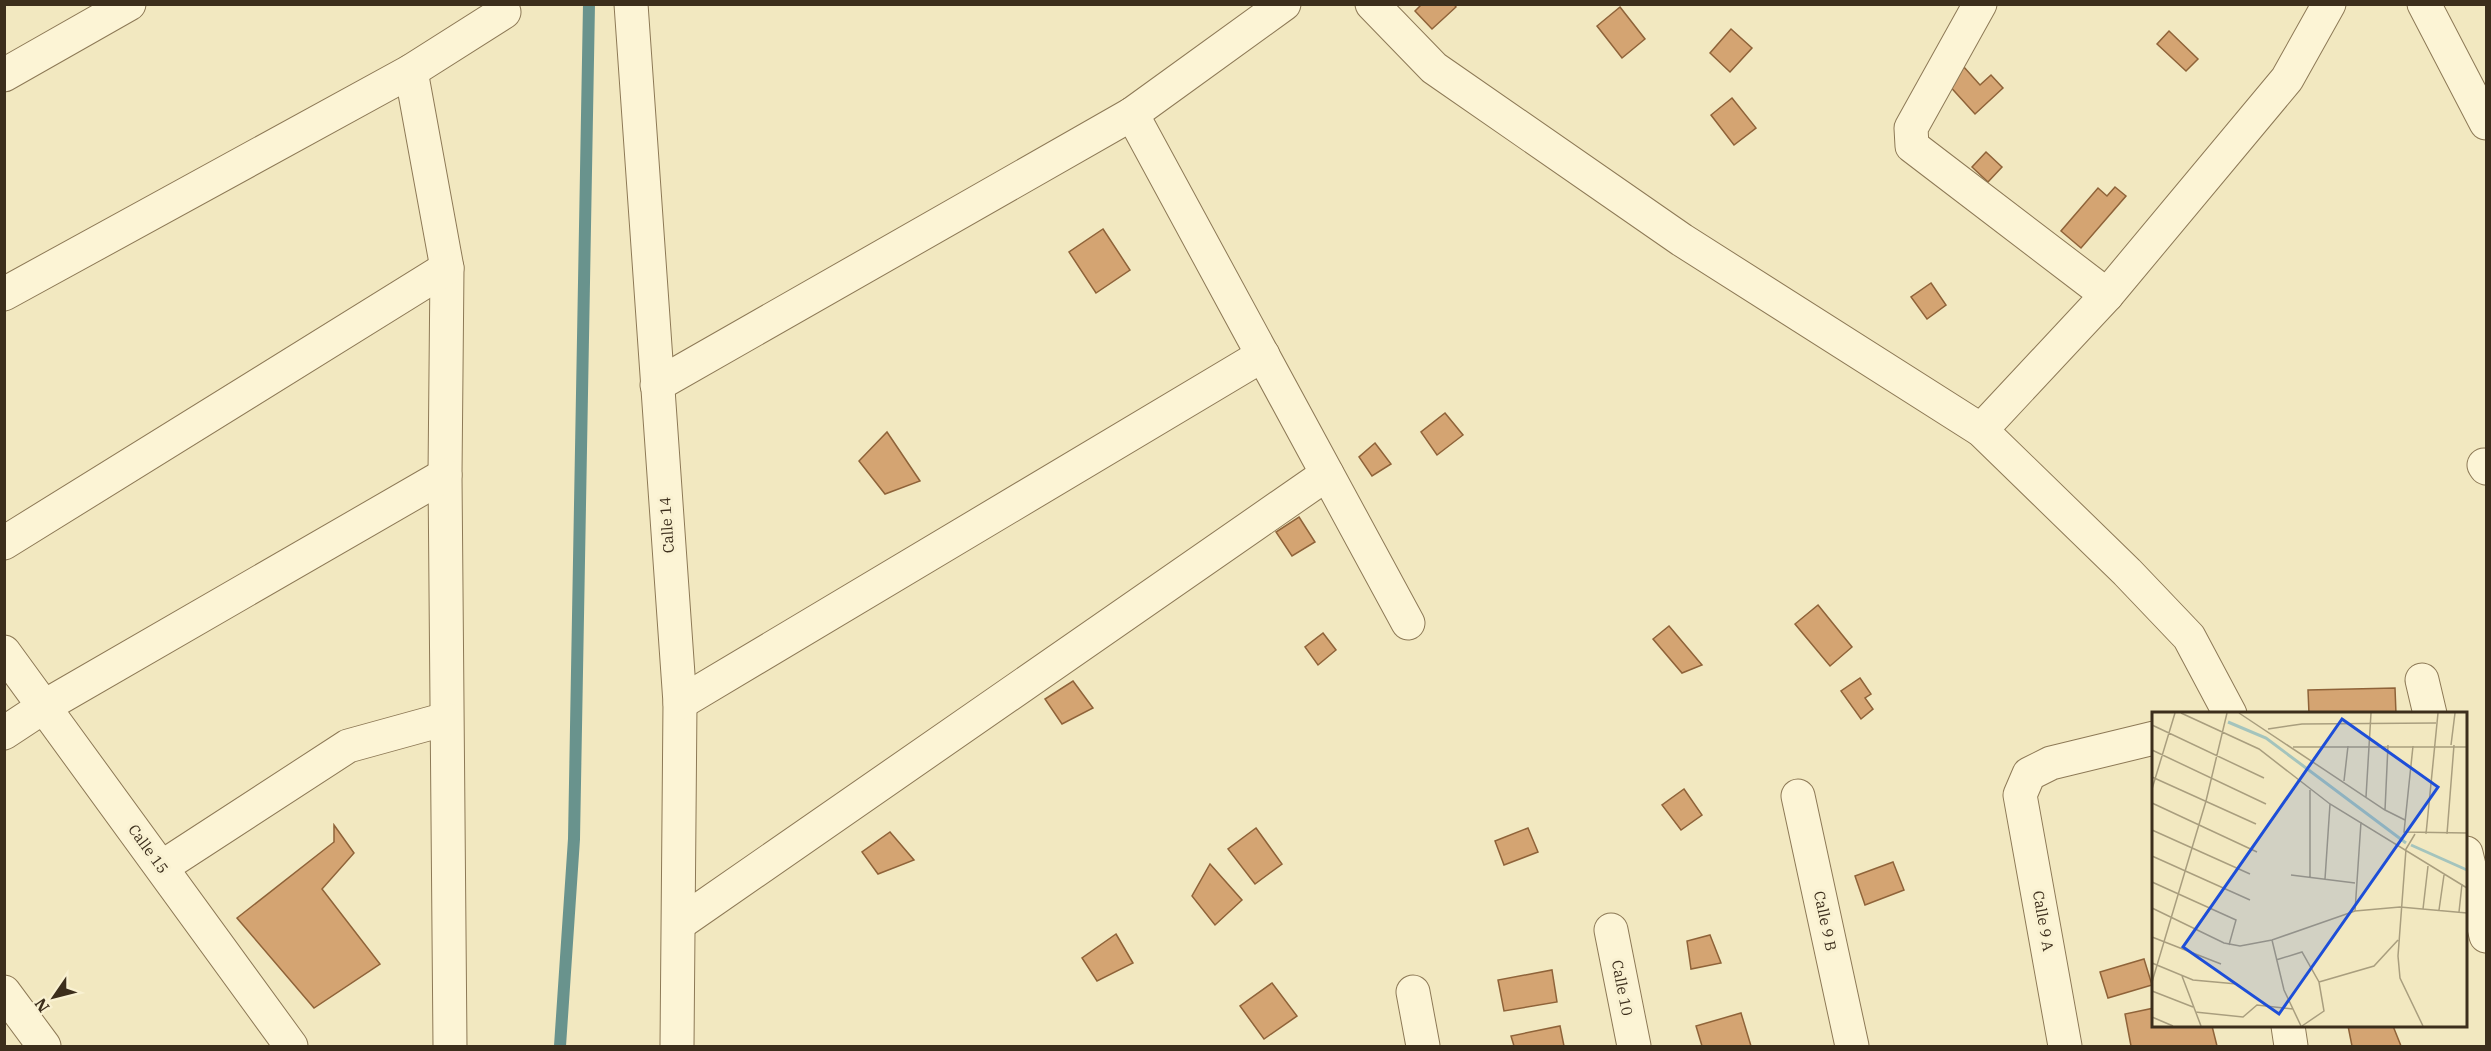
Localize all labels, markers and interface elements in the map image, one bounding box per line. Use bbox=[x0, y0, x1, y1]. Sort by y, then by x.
street label: Calle 14 bbox=[655, 496, 678, 554]
inset map bbox=[2152, 712, 2467, 1027]
street label: Calle 15 bbox=[124, 820, 173, 877]
street label: Calle 9 B bbox=[1810, 889, 1841, 953]
street label: Calle 9 A bbox=[2029, 889, 2058, 953]
street label: Calle 10 bbox=[1608, 958, 1637, 1017]
north arrow bbox=[24, 967, 84, 1027]
text: N bbox=[30, 995, 54, 1017]

